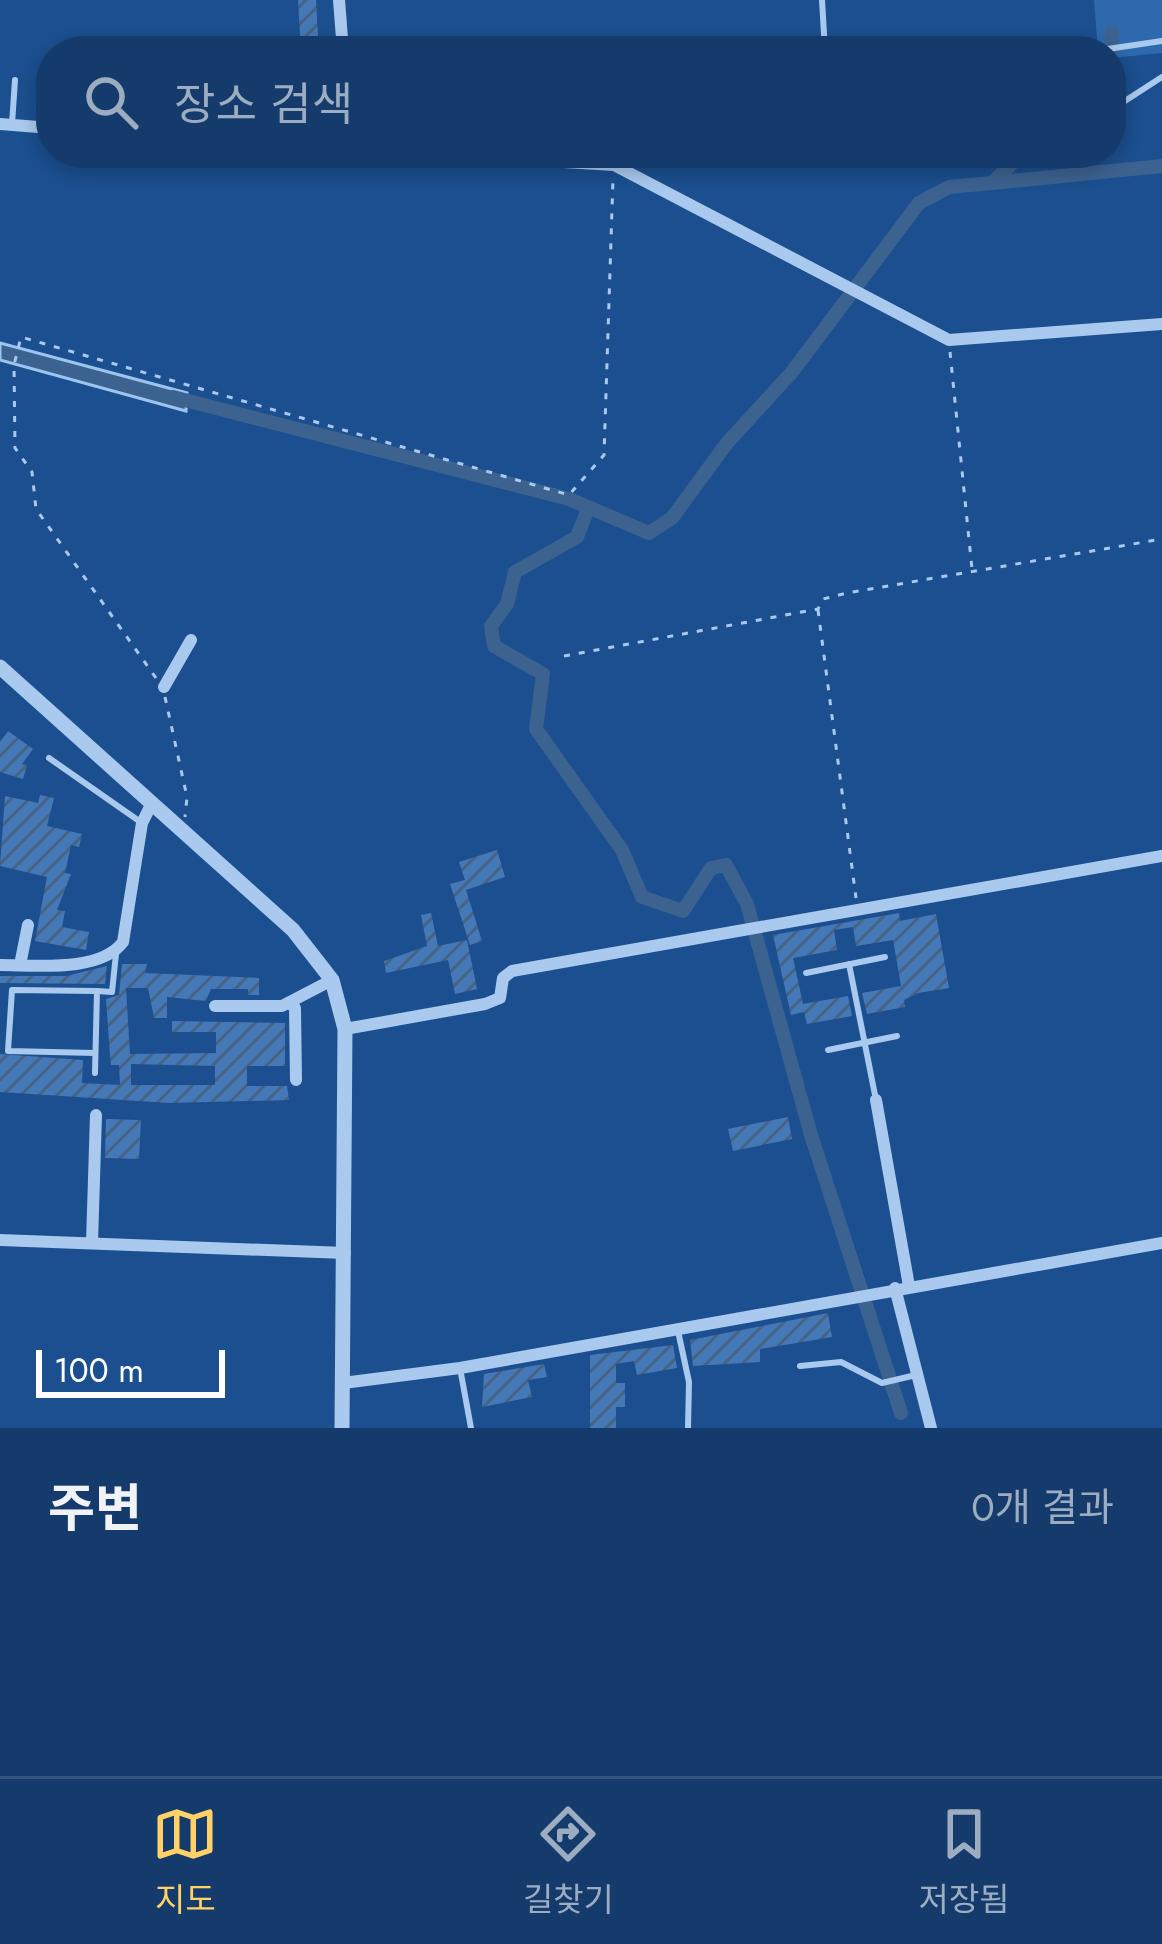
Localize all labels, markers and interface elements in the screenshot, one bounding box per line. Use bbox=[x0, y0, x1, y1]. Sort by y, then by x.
search box bbox=[36, 36, 1126, 168]
icon: search bbox=[78, 69, 144, 135]
text: 장소 검색 bbox=[174, 72, 353, 137]
scale bar bbox=[36, 1344, 225, 1397]
text: 100 m bbox=[54, 1347, 144, 1394]
text: 주변 bbox=[48, 1471, 142, 1545]
text: 0개 결과 bbox=[971, 1479, 1114, 1536]
tab: 지도 bbox=[152, 1801, 218, 1923]
tab: 길찾기 bbox=[523, 1801, 614, 1923]
tab: 저장됨 bbox=[919, 1801, 1010, 1923]

